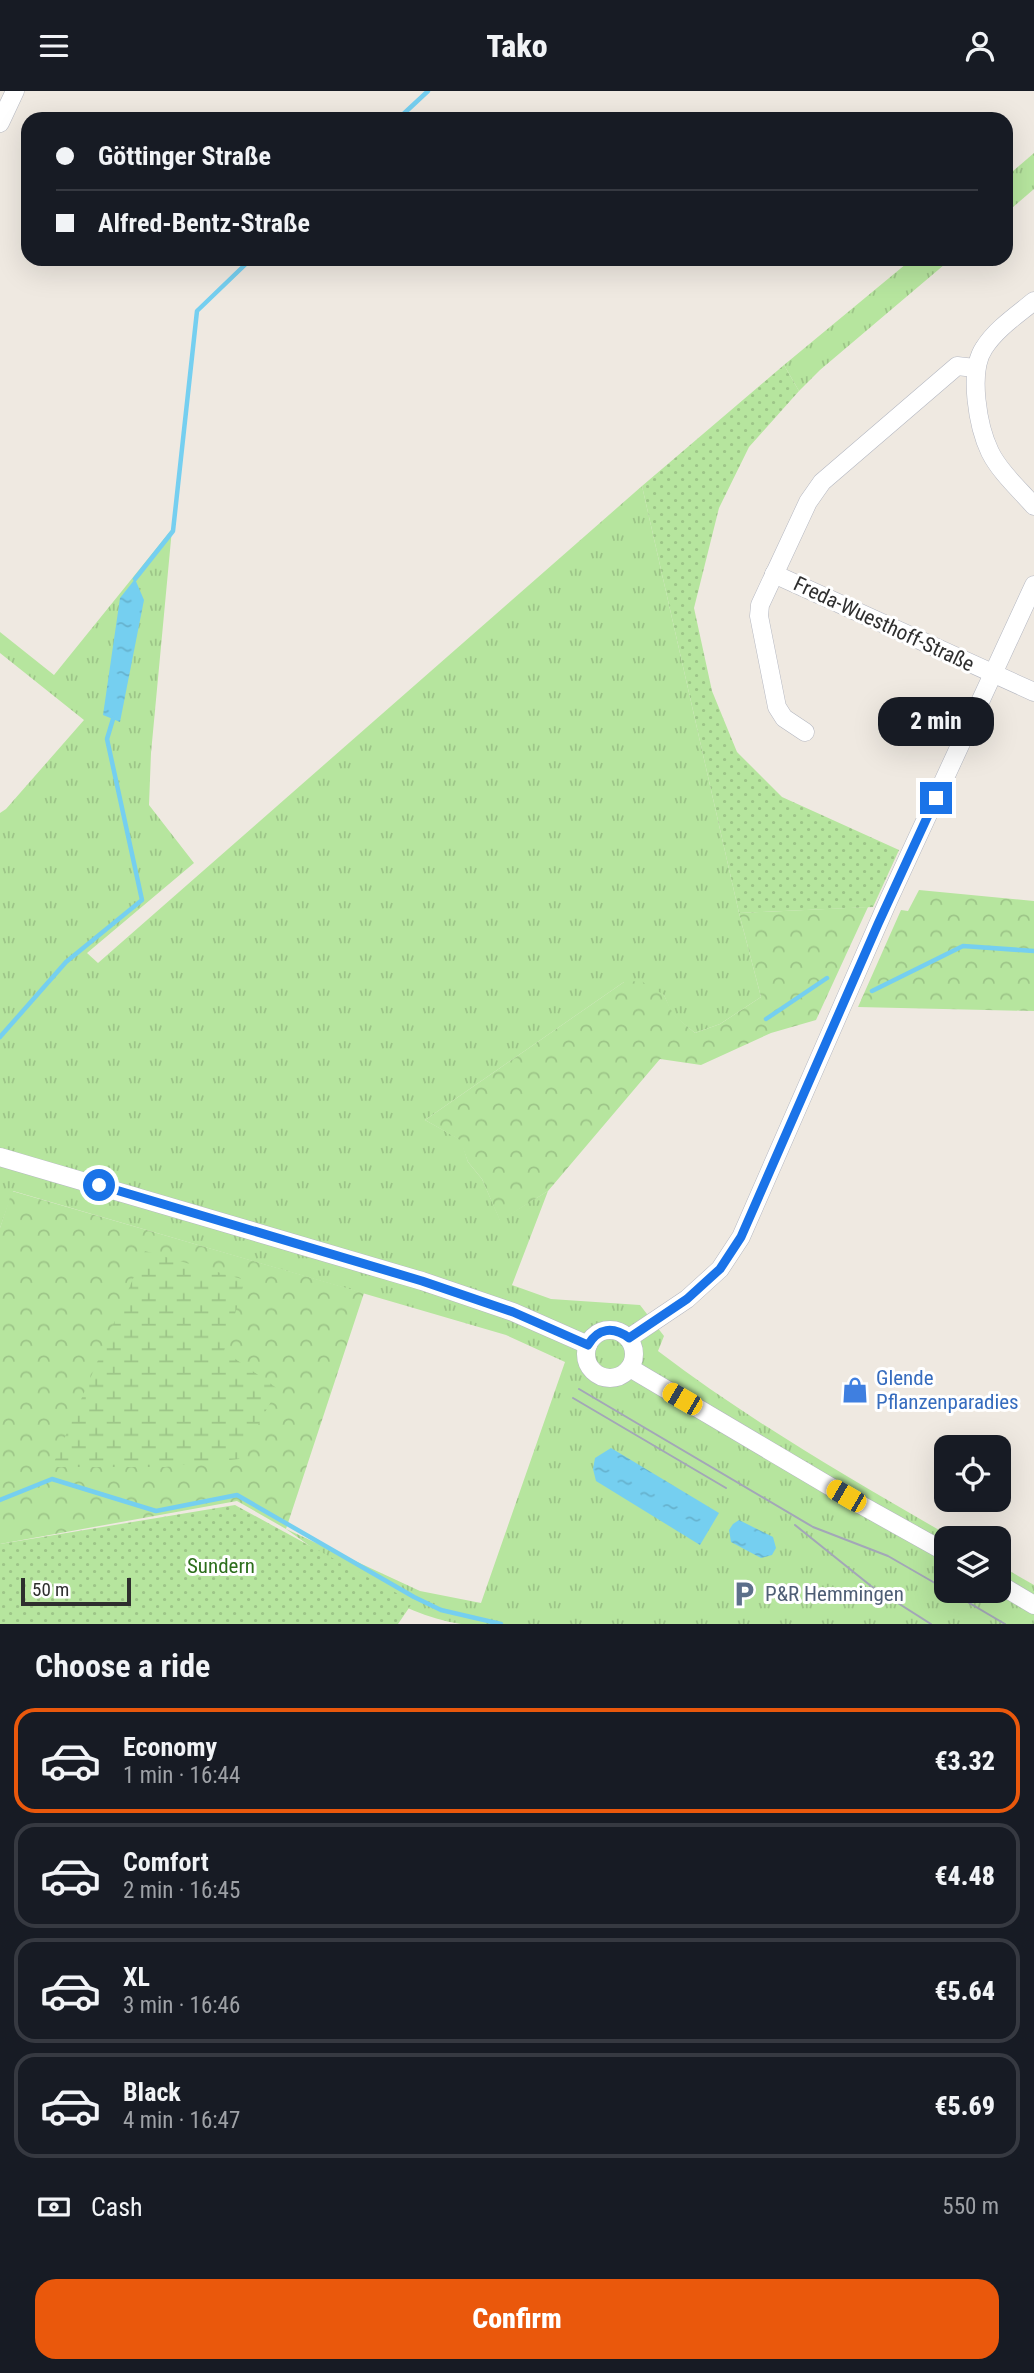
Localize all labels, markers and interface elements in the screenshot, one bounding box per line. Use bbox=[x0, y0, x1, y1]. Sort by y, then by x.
icon: menu bbox=[35, 27, 73, 65]
text: Tako bbox=[486, 27, 548, 65]
icon: person bbox=[961, 27, 999, 65]
text: Göttinger Straße bbox=[98, 141, 271, 171]
text: Alfred-Bentz-Straße bbox=[98, 208, 310, 238]
street label: Freda-Wuesthoff-Straße bbox=[790, 572, 978, 676]
callout: 2 min bbox=[878, 697, 994, 745]
text: 2 min bbox=[910, 708, 962, 735]
route end bbox=[920, 782, 952, 814]
route start bbox=[83, 1169, 115, 1201]
place label: Glende Pflanzenparadies bbox=[876, 1366, 1019, 1414]
shop icon: Glende Pflanzenparadies bbox=[840, 1375, 870, 1405]
car bbox=[659, 1379, 706, 1419]
map controls bbox=[934, 1435, 1011, 1603]
button: locate bbox=[934, 1435, 1011, 1512]
car bbox=[823, 1476, 870, 1516]
button: layers bbox=[934, 1526, 1011, 1603]
park label: Sundern bbox=[187, 1554, 255, 1578]
scale bar bbox=[21, 1575, 131, 1607]
text: 50 m bbox=[32, 1578, 69, 1601]
parking icon: P&R Hemmingen bbox=[729, 1579, 759, 1609]
place label: P&R Hemmingen bbox=[765, 1582, 904, 1606]
text: Choose a ride bbox=[35, 1647, 210, 1685]
icon: car bbox=[39, 1729, 102, 1792]
text: Economy bbox=[123, 1732, 217, 1762]
text: €3.32 bbox=[934, 1746, 995, 1776]
text: 1 min · 16:44 bbox=[123, 1762, 240, 1789]
icon: car bbox=[39, 1844, 102, 1907]
text: Comfort bbox=[123, 1847, 209, 1877]
text: €4.48 bbox=[934, 1861, 995, 1891]
text: 2 min · 16:45 bbox=[123, 1877, 240, 1904]
icon: car bbox=[39, 1959, 102, 2022]
text: XL bbox=[123, 1962, 150, 1992]
text: €5.64 bbox=[934, 1976, 995, 2006]
text: 3 min · 16:46 bbox=[123, 1992, 240, 2019]
icon: car bbox=[39, 2074, 102, 2137]
text: Black bbox=[123, 2077, 181, 2107]
text: €5.69 bbox=[934, 2091, 995, 2121]
text: 4 min · 16:47 bbox=[123, 2107, 240, 2134]
icon: cash bbox=[35, 2188, 73, 2226]
text: Cash bbox=[91, 2192, 143, 2222]
text: 550 m bbox=[942, 2193, 999, 2220]
button: Confirm bbox=[35, 2279, 999, 2359]

